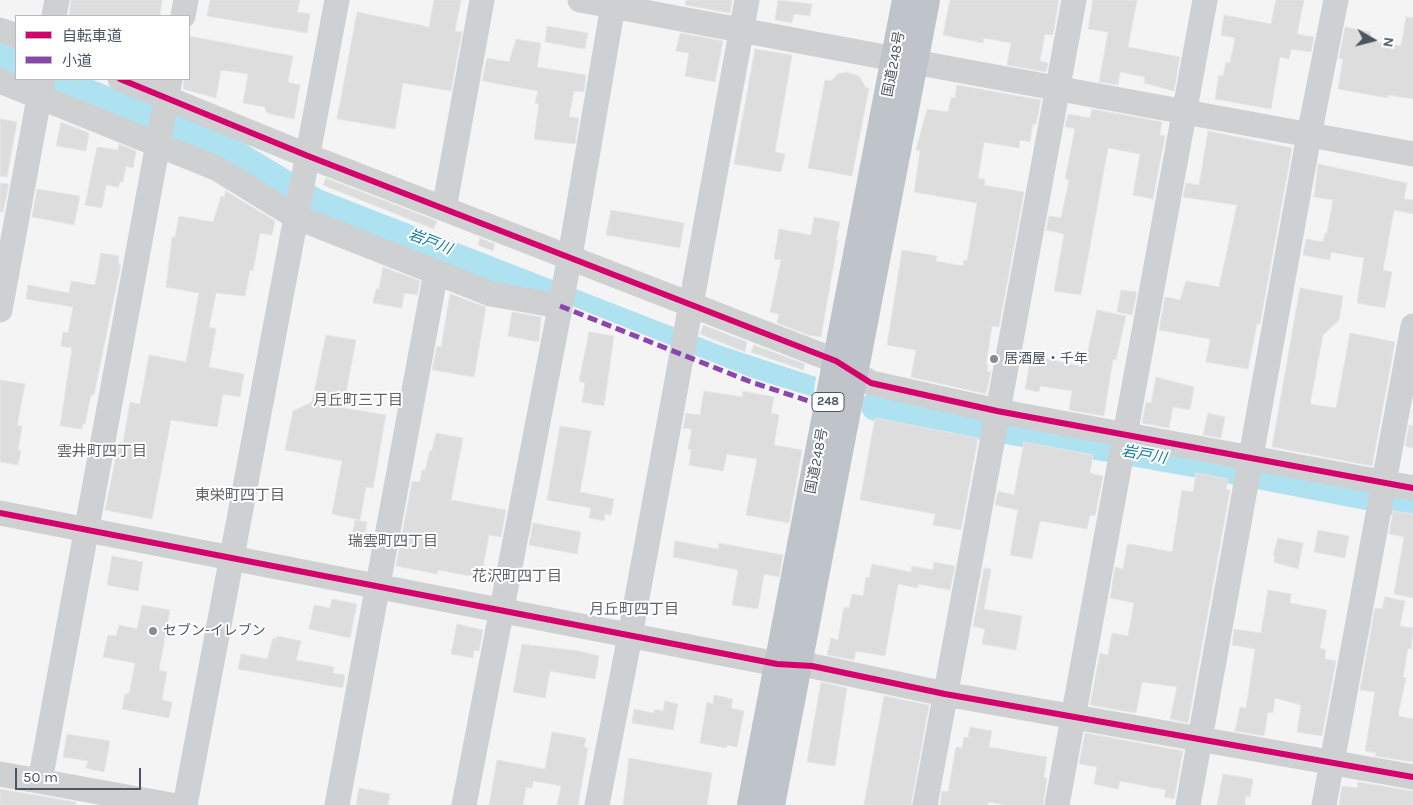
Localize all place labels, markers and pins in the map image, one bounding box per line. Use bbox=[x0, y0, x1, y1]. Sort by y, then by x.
place label: 居酒屋・千年 bbox=[1004, 351, 1088, 367]
marker: 居酒屋・千年 bbox=[988, 353, 1000, 365]
place label: セブン-イレブン bbox=[163, 623, 266, 639]
marker: セブン-イレブン bbox=[147, 625, 159, 637]

